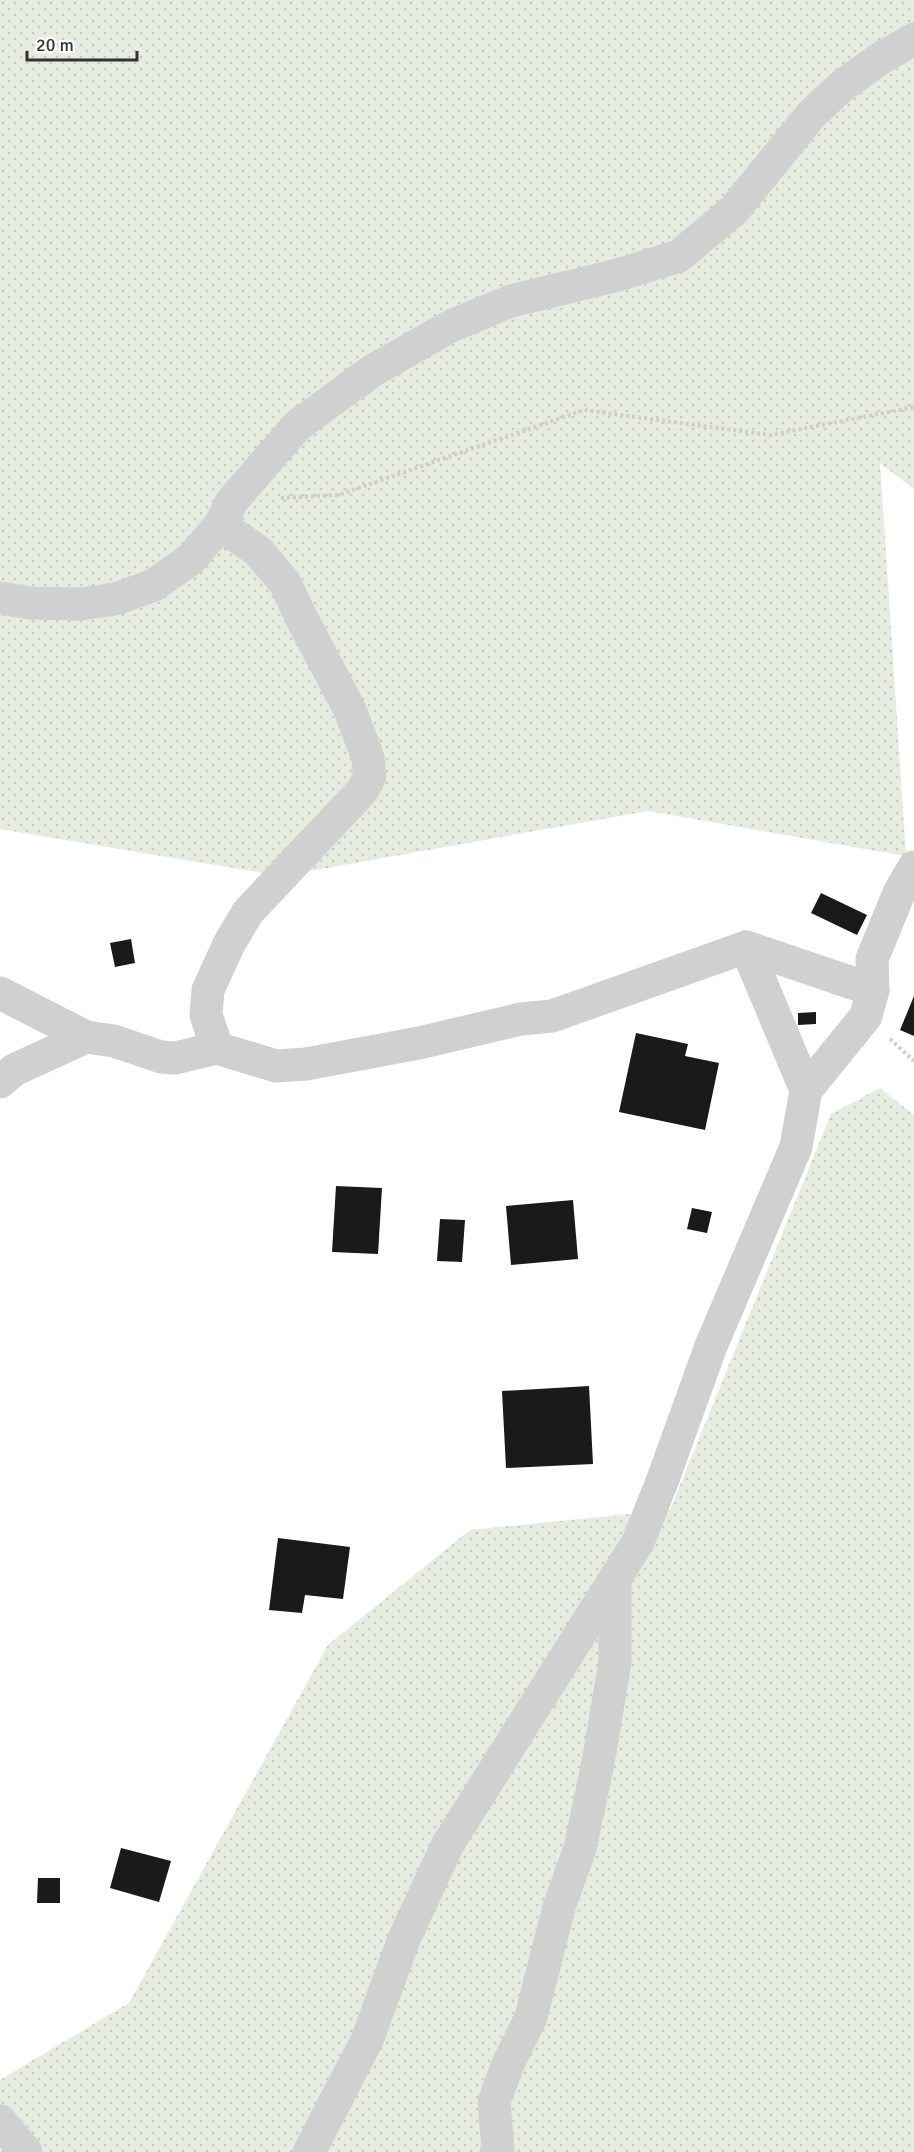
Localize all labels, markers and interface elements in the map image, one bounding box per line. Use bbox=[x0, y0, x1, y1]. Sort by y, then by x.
scale bar bbox=[27, 24, 136, 62]
text: 20 m bbox=[36, 34, 74, 56]

